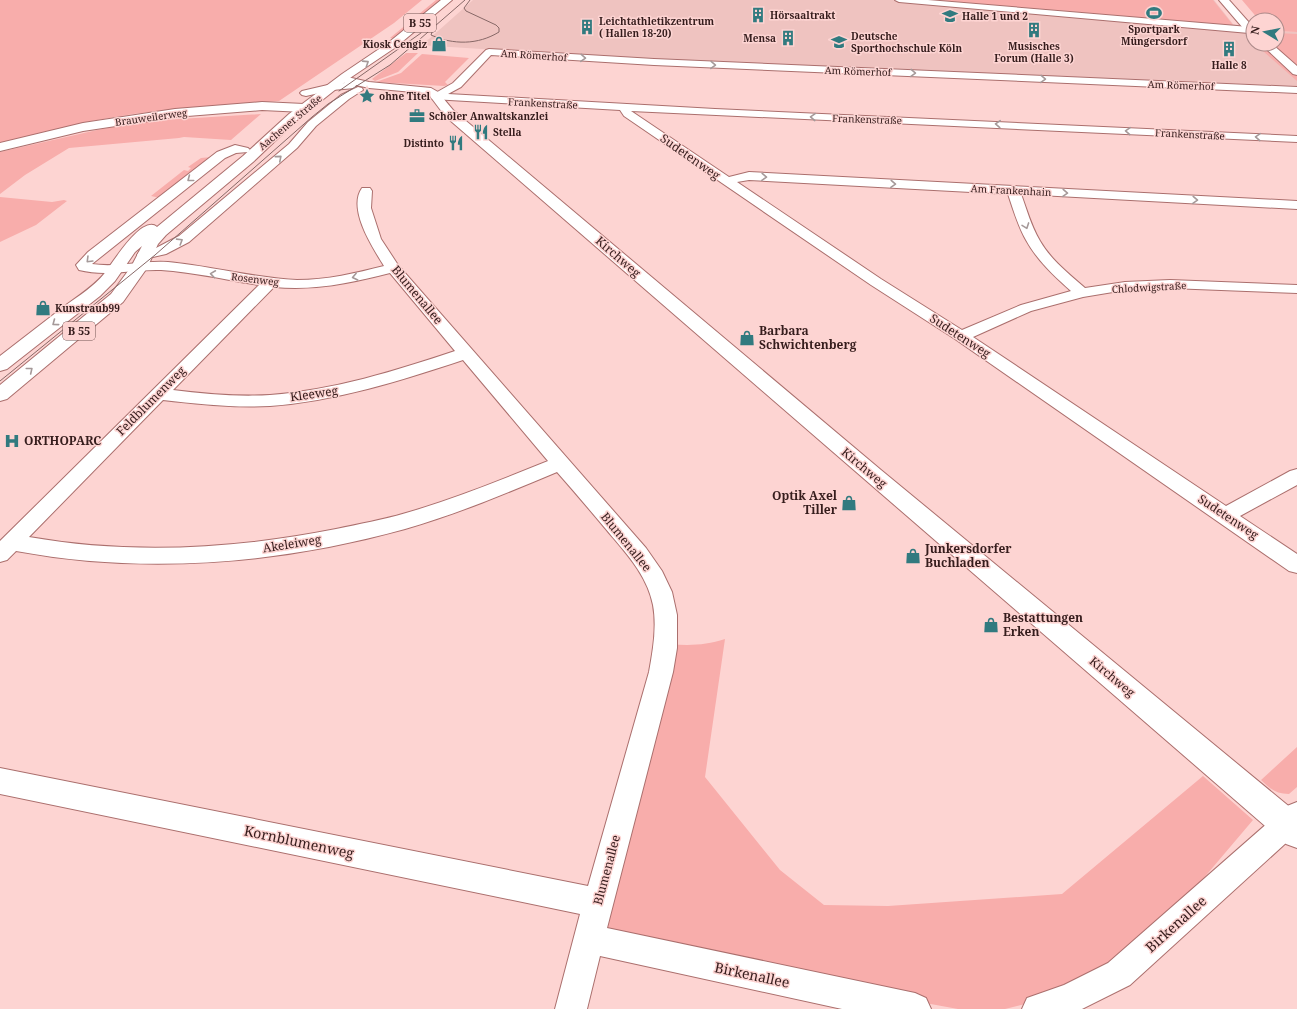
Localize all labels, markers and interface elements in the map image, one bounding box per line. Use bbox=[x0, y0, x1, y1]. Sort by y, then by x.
sports icon: Sportpark Müngersdorf bbox=[1145, 4, 1163, 22]
building icon: Hörsaaltrakt bbox=[749, 6, 767, 24]
school or university icon: Halle 1 und 2 bbox=[941, 7, 959, 25]
place label: Hörsaaltrakt bbox=[770, 8, 835, 22]
place label: Halle 1 und 2 bbox=[962, 9, 1028, 23]
north arrow bbox=[1245, 12, 1285, 52]
road number: B 55 bbox=[404, 14, 436, 32]
place label: Leichtathletikzentrum ( Hallen 18-20) bbox=[599, 14, 714, 40]
building icon: Leichtathletikzentrum ( Hallen 18-20) bbox=[578, 18, 596, 36]
building icon: Musisches Forum (Halle 3) bbox=[1025, 21, 1043, 39]
place label: Sportpark Müngersdorf bbox=[1121, 22, 1188, 48]
text: N bbox=[1247, 24, 1263, 36]
building icon: Mensa bbox=[779, 29, 797, 47]
place label: Deutsche Sporthochschule Köln bbox=[851, 29, 962, 55]
place label: Mensa bbox=[743, 31, 776, 45]
school or university icon: Deutsche Sporthochschule Köln bbox=[830, 33, 848, 51]
shop icon: Kiosk Cengiz bbox=[430, 35, 448, 53]
place label: Kiosk Cengiz bbox=[363, 37, 427, 51]
place label: Musisches Forum (Halle 3) bbox=[994, 39, 1074, 65]
building icon: Halle 8 bbox=[1220, 40, 1238, 58]
street label: Am Römerhof bbox=[500, 46, 569, 64]
one-way arrow bbox=[580, 53, 586, 62]
place label: Halle 8 bbox=[1211, 58, 1247, 72]
one-way arrow bbox=[362, 60, 369, 67]
one-way arrow bbox=[710, 60, 716, 69]
street label: Am Römerhof bbox=[824, 63, 893, 79]
one-way arrow bbox=[910, 69, 916, 78]
one-way arrow bbox=[1040, 74, 1046, 83]
street label: Am Römerhof bbox=[1147, 77, 1216, 93]
place icon: ohne Titel bbox=[358, 87, 376, 105]
place label: ohne Titel bbox=[379, 89, 431, 103]
street label: Aachener Straße bbox=[255, 91, 325, 153]
street label: Frankenstraße bbox=[508, 94, 578, 112]
street label: Brauweilerweg bbox=[114, 105, 189, 129]
office icon: Schöler Anwaltskanzlei bbox=[408, 107, 426, 125]
place label: Schöler Anwaltskanzlei bbox=[429, 109, 549, 123]
street label: Frankenstraße bbox=[832, 111, 902, 127]
one-way arrow bbox=[810, 113, 816, 121]
one-way arrow bbox=[995, 120, 1001, 128]
restaurant icon: Stella bbox=[472, 123, 490, 141]
place label: Stella bbox=[493, 125, 522, 139]
street label: Frankenstraße bbox=[1155, 125, 1225, 143]
one-way arrow bbox=[1125, 127, 1131, 136]
street label: Sudetenweg bbox=[657, 130, 724, 184]
one-way arrow bbox=[1255, 132, 1261, 141]
restaurant icon: Distinto bbox=[447, 134, 465, 152]
place label: Distinto bbox=[404, 136, 444, 150]
one-way arrow bbox=[275, 155, 282, 162]
one-way arrow bbox=[761, 172, 767, 181]
one-way arrow bbox=[188, 174, 195, 181]
one-way arrow bbox=[890, 179, 896, 188]
street label: Am Frankenhain bbox=[970, 181, 1052, 199]
one-way arrow bbox=[1062, 188, 1068, 197]
one-way arrow bbox=[1192, 195, 1198, 204]
one-way arrow bbox=[1022, 223, 1030, 230]
street label: Kirchweg bbox=[592, 232, 645, 281]
one-way arrow bbox=[176, 239, 183, 246]
one-way arrow bbox=[86, 255, 94, 262]
street label: Blumenallee bbox=[388, 262, 447, 328]
street label: Rosenweg bbox=[230, 269, 280, 289]
one-way arrow bbox=[210, 270, 216, 279]
one-way arrow bbox=[352, 273, 359, 281]
street label: Chlodwigstraße bbox=[1111, 278, 1187, 296]
shop icon: Kunstraub99 bbox=[34, 299, 52, 317]
place label: Kunstraub99 bbox=[55, 301, 120, 315]
street label: Sudetenweg bbox=[926, 310, 995, 362]
one-way arrow bbox=[52, 318, 59, 325]
road number: B 55 bbox=[63, 322, 95, 340]
place label: Barbara Schwichtenberg bbox=[759, 322, 857, 353]
shop icon: Barbara Schwichtenberg bbox=[738, 329, 756, 347]
street label: Feldblumenweg bbox=[112, 362, 189, 439]
one-way arrow bbox=[26, 368, 33, 375]
street label: Kleeweg bbox=[289, 382, 340, 405]
hospital icon: ORTHOPARC bbox=[3, 432, 21, 450]
place label: ORTHOPARC bbox=[24, 432, 101, 449]
street label: Kirchweg bbox=[838, 444, 891, 492]
place label: Optik Axel Tiller bbox=[772, 487, 838, 518]
street label: Sudetenweg bbox=[1195, 490, 1262, 543]
shop icon: Optik Axel Tiller bbox=[840, 494, 858, 512]
street label: Blumenallee bbox=[597, 508, 656, 575]
street label: Akeleiweg bbox=[262, 530, 323, 557]
place label: Junkersdorfer Buchladen bbox=[924, 540, 1012, 571]
shop icon: Junkersdorfer Buchladen bbox=[904, 547, 922, 565]
place label: Bestattungen Erken bbox=[1003, 609, 1083, 640]
shop icon: Bestattungen Erken bbox=[982, 616, 1000, 634]
street label: Kirchweg bbox=[1086, 653, 1139, 701]
street label: Kornblumenweg bbox=[242, 821, 356, 863]
street label: Blumenallee bbox=[589, 833, 624, 907]
street label: Birkenallee bbox=[1141, 891, 1210, 956]
street label: Birkenallee bbox=[713, 957, 791, 992]

